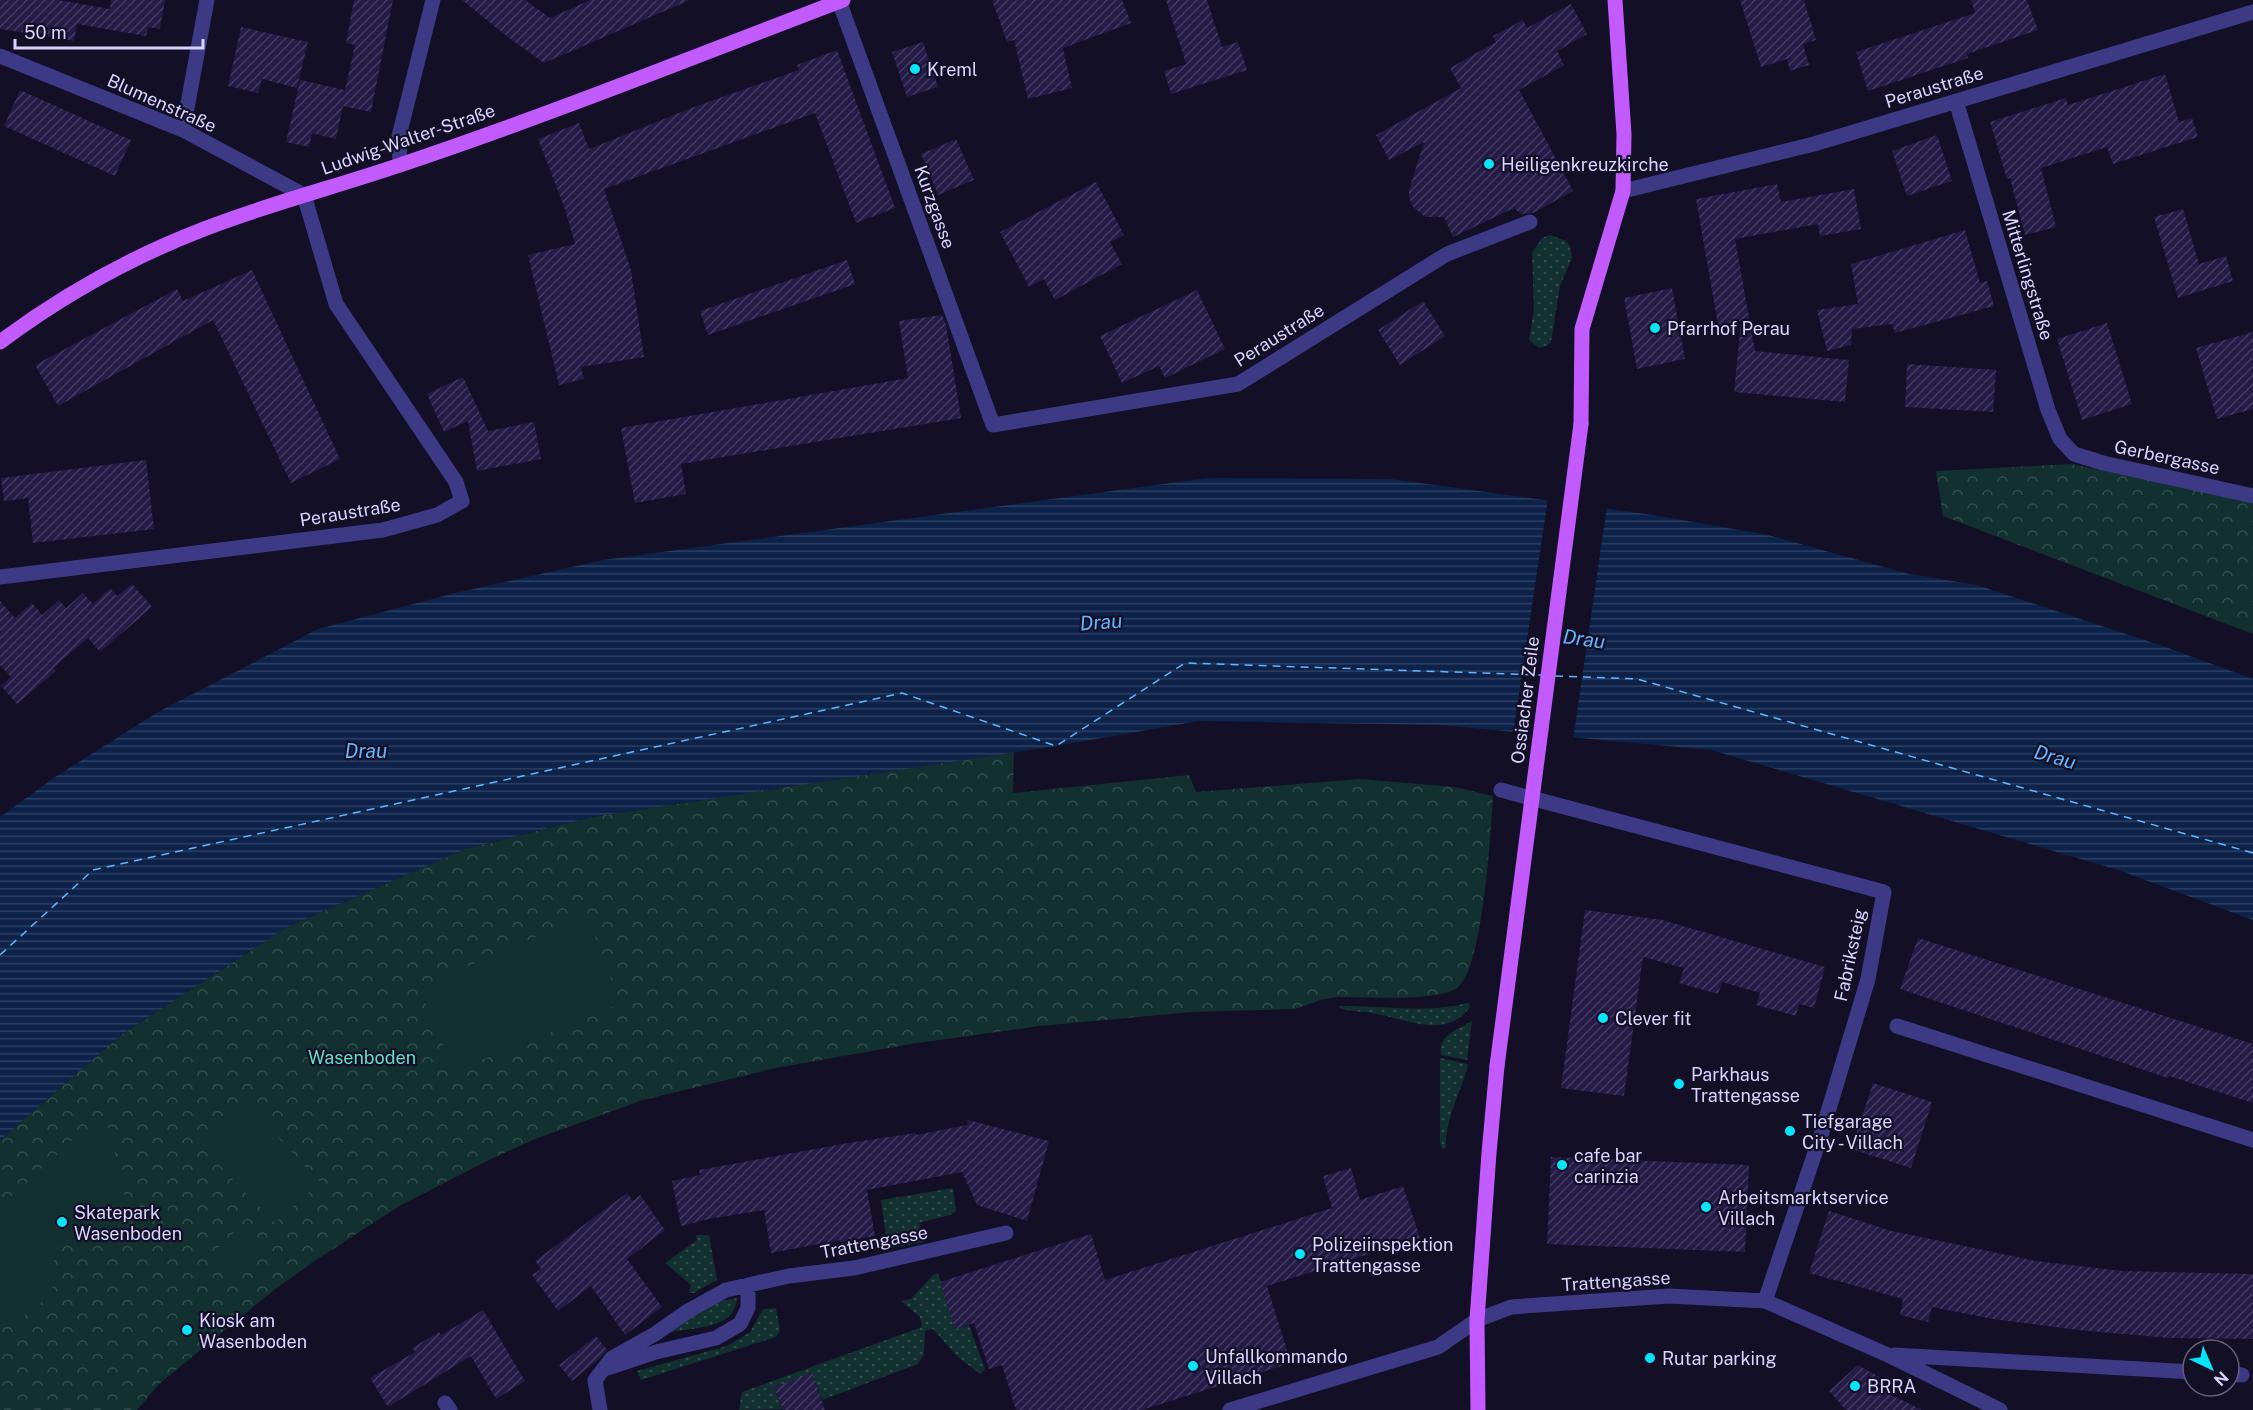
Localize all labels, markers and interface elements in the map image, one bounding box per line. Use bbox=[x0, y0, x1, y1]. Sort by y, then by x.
scale bar bbox=[15, 12, 202, 50]
text: 50 m bbox=[24, 22, 67, 43]
place label: Kreml bbox=[927, 59, 977, 80]
marker: Kreml bbox=[908, 62, 922, 76]
street label: Peraustraße bbox=[1882, 62, 1986, 112]
street label: Blumenstraße bbox=[104, 70, 220, 136]
street label: Ludwig-Walter-Straße bbox=[318, 99, 498, 179]
place label: Heiligenkreuzkirche bbox=[1501, 154, 1669, 175]
marker: Heiligenkreuzkirche bbox=[1482, 157, 1496, 171]
street label: Kurzgasse bbox=[910, 162, 960, 252]
street label: Mitterlingstraße bbox=[1998, 207, 2058, 343]
street label: Peraustraße bbox=[1230, 299, 1328, 371]
place label: Pfarrhof Perau bbox=[1667, 318, 1790, 339]
marker: Pfarrhof Perau bbox=[1648, 321, 1662, 335]
street label: Gerbergasse bbox=[2112, 436, 2222, 478]
street label: Peraustraße bbox=[298, 494, 402, 530]
water label: Drau bbox=[1079, 609, 1123, 635]
water label: Drau bbox=[1561, 624, 1607, 654]
street label: Ossiacher Zeile bbox=[1507, 635, 1543, 765]
water label: Drau bbox=[345, 739, 387, 763]
water label: Drau bbox=[2031, 740, 2079, 774]
street label: Fabriksteig bbox=[1830, 907, 1870, 1003]
place label: Clever fit bbox=[1615, 1008, 1692, 1029]
marker: Clever fit bbox=[1596, 1011, 1610, 1025]
park label: Wasenboden bbox=[308, 1047, 416, 1068]
place label: Parkhaus Trattengasse bbox=[1691, 1064, 1800, 1106]
marker: Parkhaus Trattengasse bbox=[1672, 1077, 1686, 1091]
place label: Tiefgarage City - Villach bbox=[1802, 1111, 1903, 1153]
marker: Tiefgarage City - Villach bbox=[1783, 1124, 1797, 1138]
place label: cafe bar carinzia bbox=[1574, 1145, 1642, 1187]
marker: cafe bar carinzia bbox=[1555, 1158, 1569, 1172]
place label: Arbeitsmarktservice Villach bbox=[1718, 1187, 1889, 1229]
marker: Arbeitsmarktservice Villach bbox=[1699, 1200, 1713, 1214]
place label: Skatepark Wasenboden bbox=[74, 1202, 182, 1244]
marker: Skatepark Wasenboden bbox=[55, 1215, 69, 1229]
street label: Trattengasse bbox=[818, 1221, 930, 1263]
place label: Polizeiinspektion Trattengasse bbox=[1312, 1234, 1453, 1276]
marker: Polizeiinspektion Trattengasse bbox=[1293, 1247, 1307, 1261]
street label: Trattengasse bbox=[1561, 1267, 1671, 1295]
place label: Kiosk am Wasenboden bbox=[199, 1310, 307, 1352]
marker: Kiosk am Wasenboden bbox=[180, 1323, 194, 1337]
north arrow bbox=[2181, 1338, 2241, 1398]
place label: Unfallkommando Villach bbox=[1205, 1346, 1348, 1388]
place label: Rutar parking bbox=[1662, 1348, 1777, 1369]
marker: Rutar parking bbox=[1643, 1351, 1657, 1365]
marker: Unfallkommando Villach bbox=[1186, 1359, 1200, 1373]
text: N bbox=[2210, 1367, 2232, 1390]
place label: BRRA bbox=[1867, 1376, 1917, 1397]
marker: BRRA bbox=[1848, 1379, 1862, 1393]

